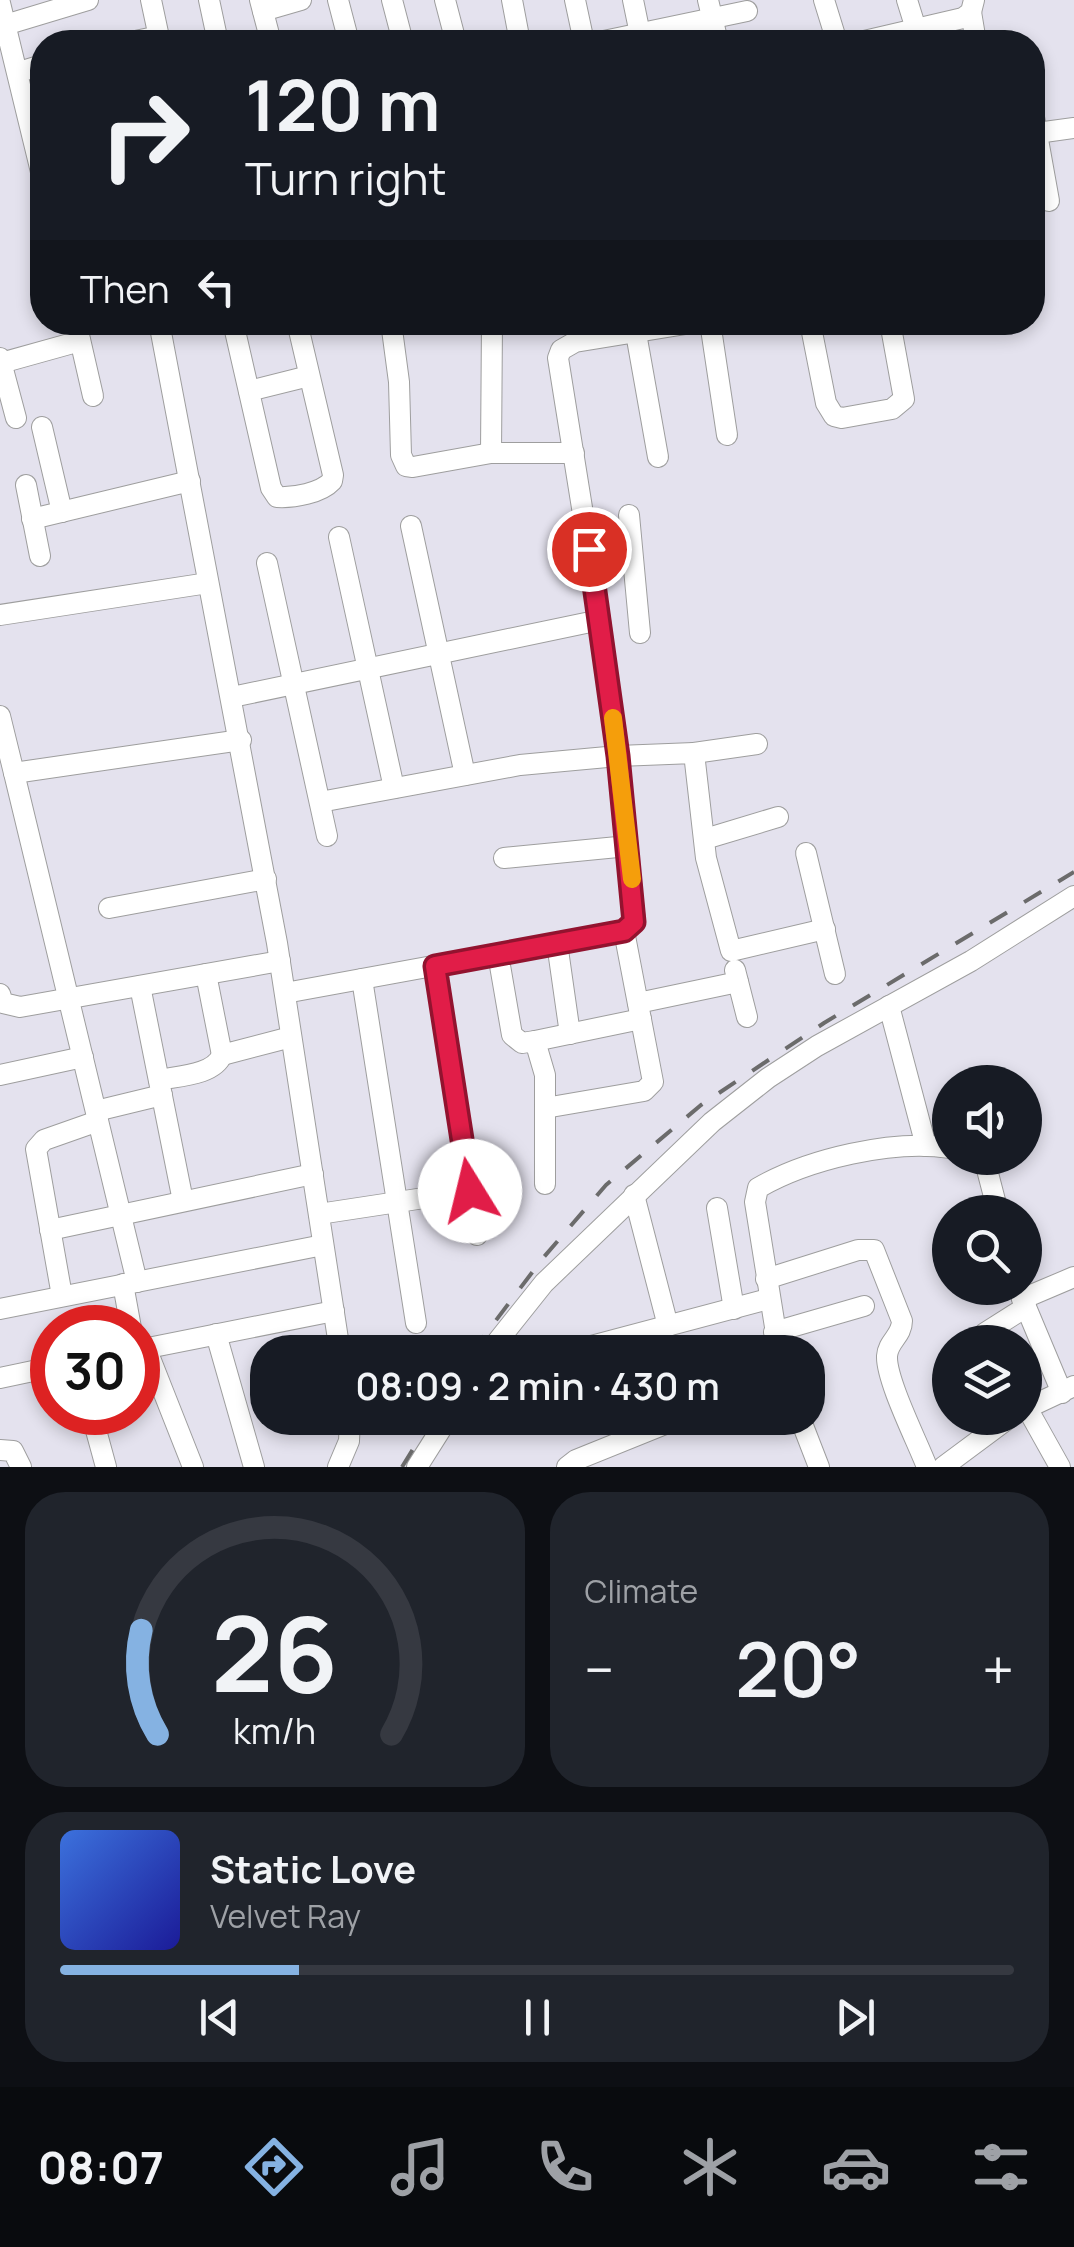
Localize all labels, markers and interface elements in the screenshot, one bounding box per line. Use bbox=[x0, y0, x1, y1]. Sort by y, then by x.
text: 120 m bbox=[245, 56, 440, 152]
icon: right bbox=[80, 70, 210, 200]
text: Turn right bbox=[245, 147, 446, 209]
icon: left bbox=[189, 260, 244, 315]
text: Then bbox=[80, 262, 169, 314]
pin bbox=[547, 507, 632, 592]
icon: arrive bbox=[562, 522, 617, 577]
map controls bbox=[932, 1065, 1042, 1435]
button: sound bbox=[932, 1065, 1042, 1175]
position arrow bbox=[418, 1139, 522, 1243]
button: search bbox=[932, 1195, 1042, 1305]
speed limit sign: 30 bbox=[30, 1305, 160, 1435]
button: layers bbox=[932, 1325, 1042, 1435]
text: 08:09 · 2 min · 430 m bbox=[355, 1359, 720, 1411]
text: Climate bbox=[585, 1569, 698, 1613]
text: 26 bbox=[211, 1581, 338, 1723]
text: 20° bbox=[735, 1617, 861, 1720]
text: − bbox=[585, 1631, 614, 1707]
text: + bbox=[982, 1631, 1014, 1707]
text: km/h bbox=[233, 1706, 316, 1755]
text: Static Love bbox=[210, 1842, 416, 1894]
text: Velvet Ray bbox=[210, 1894, 361, 1938]
icon: previous bbox=[192, 1990, 247, 2045]
icon: pause bbox=[510, 1990, 565, 2045]
icon: next bbox=[828, 1990, 883, 2045]
icon: directions bbox=[239, 2132, 309, 2202]
icon: music bbox=[385, 2132, 455, 2202]
icon: phone bbox=[530, 2132, 600, 2202]
icon: climate bbox=[675, 2132, 745, 2202]
icon: car bbox=[821, 2132, 891, 2202]
icon: filters bbox=[966, 2132, 1036, 2202]
text: 08:07 bbox=[38, 2136, 164, 2198]

